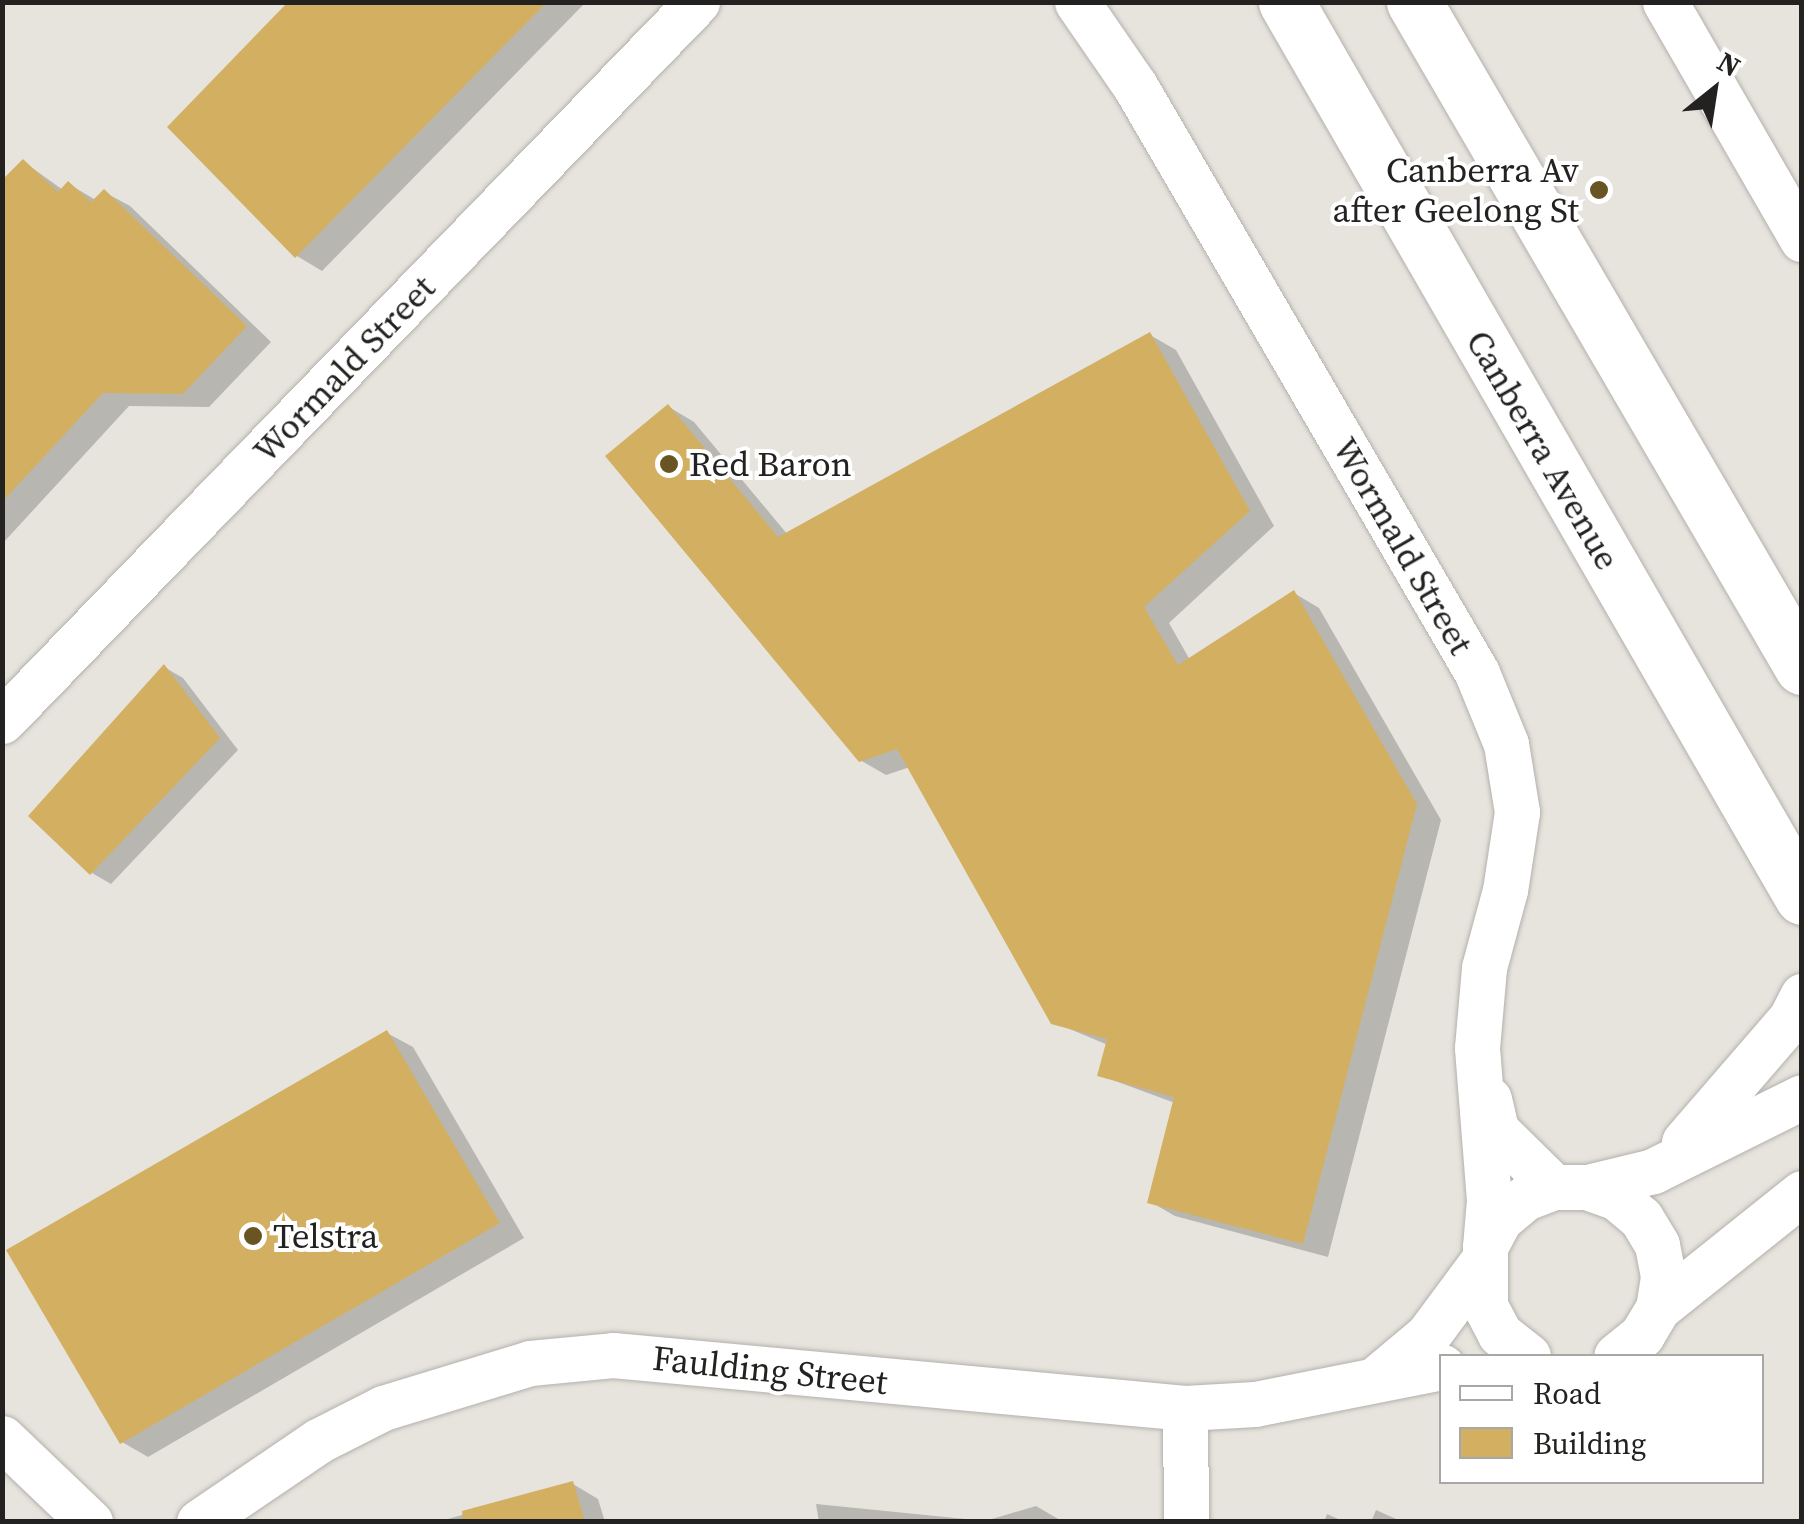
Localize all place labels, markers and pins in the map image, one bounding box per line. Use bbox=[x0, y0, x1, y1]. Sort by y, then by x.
place label: Canberra Av after Geelong St bbox=[1333, 149, 1579, 231]
marker: Canberra Av after Geelong St bbox=[1588, 179, 1610, 201]
place label: Red Baron bbox=[689, 443, 852, 485]
marker: Red Baron bbox=[658, 453, 680, 475]
place label: Telstra bbox=[273, 1215, 378, 1257]
marker: Telstra bbox=[242, 1225, 264, 1247]

